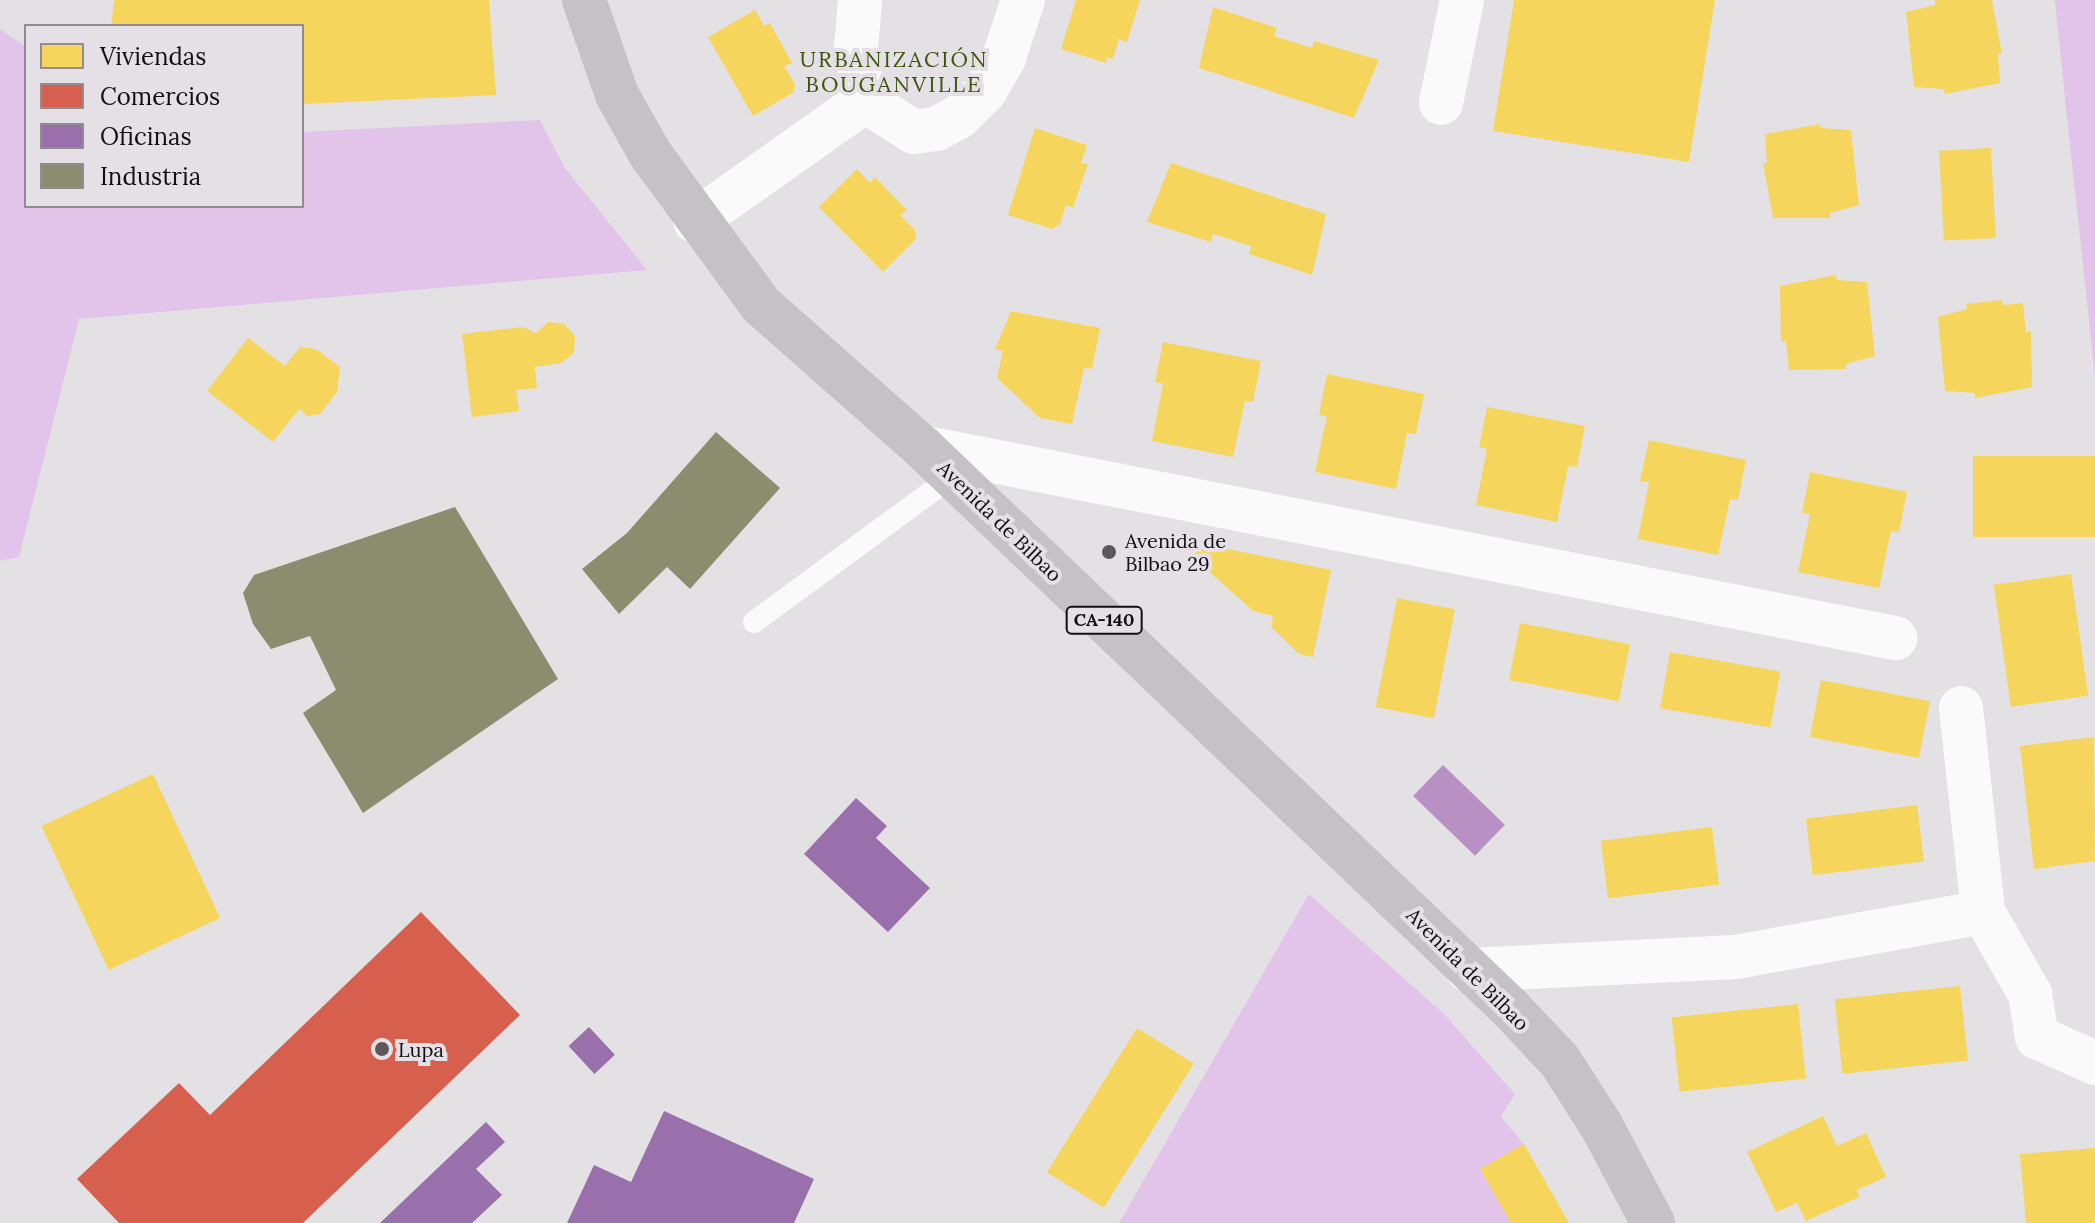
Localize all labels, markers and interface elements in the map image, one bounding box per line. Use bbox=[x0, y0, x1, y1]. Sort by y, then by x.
legend bbox=[24, 24, 304, 208]
text: Viviendas bbox=[100, 41, 206, 72]
district label: URBANIZACIÓN BOUGANVILLE bbox=[800, 46, 988, 98]
text: Comercios bbox=[100, 81, 220, 112]
text: Oficinas bbox=[100, 121, 192, 152]
text: Industria bbox=[100, 161, 201, 192]
street label: Avenida de Bilbao bbox=[933, 456, 1067, 586]
place label: Avenida de Bilbao 29 bbox=[1125, 528, 1226, 575]
marker: Avenida de Bilbao 29 bbox=[1100, 543, 1118, 561]
road number: CA-140 bbox=[1064, 606, 1144, 634]
street label: Avenida de Bilbao bbox=[1402, 903, 1534, 1035]
place label: Lupa bbox=[398, 1037, 444, 1061]
marker: Lupa bbox=[373, 1040, 391, 1058]

